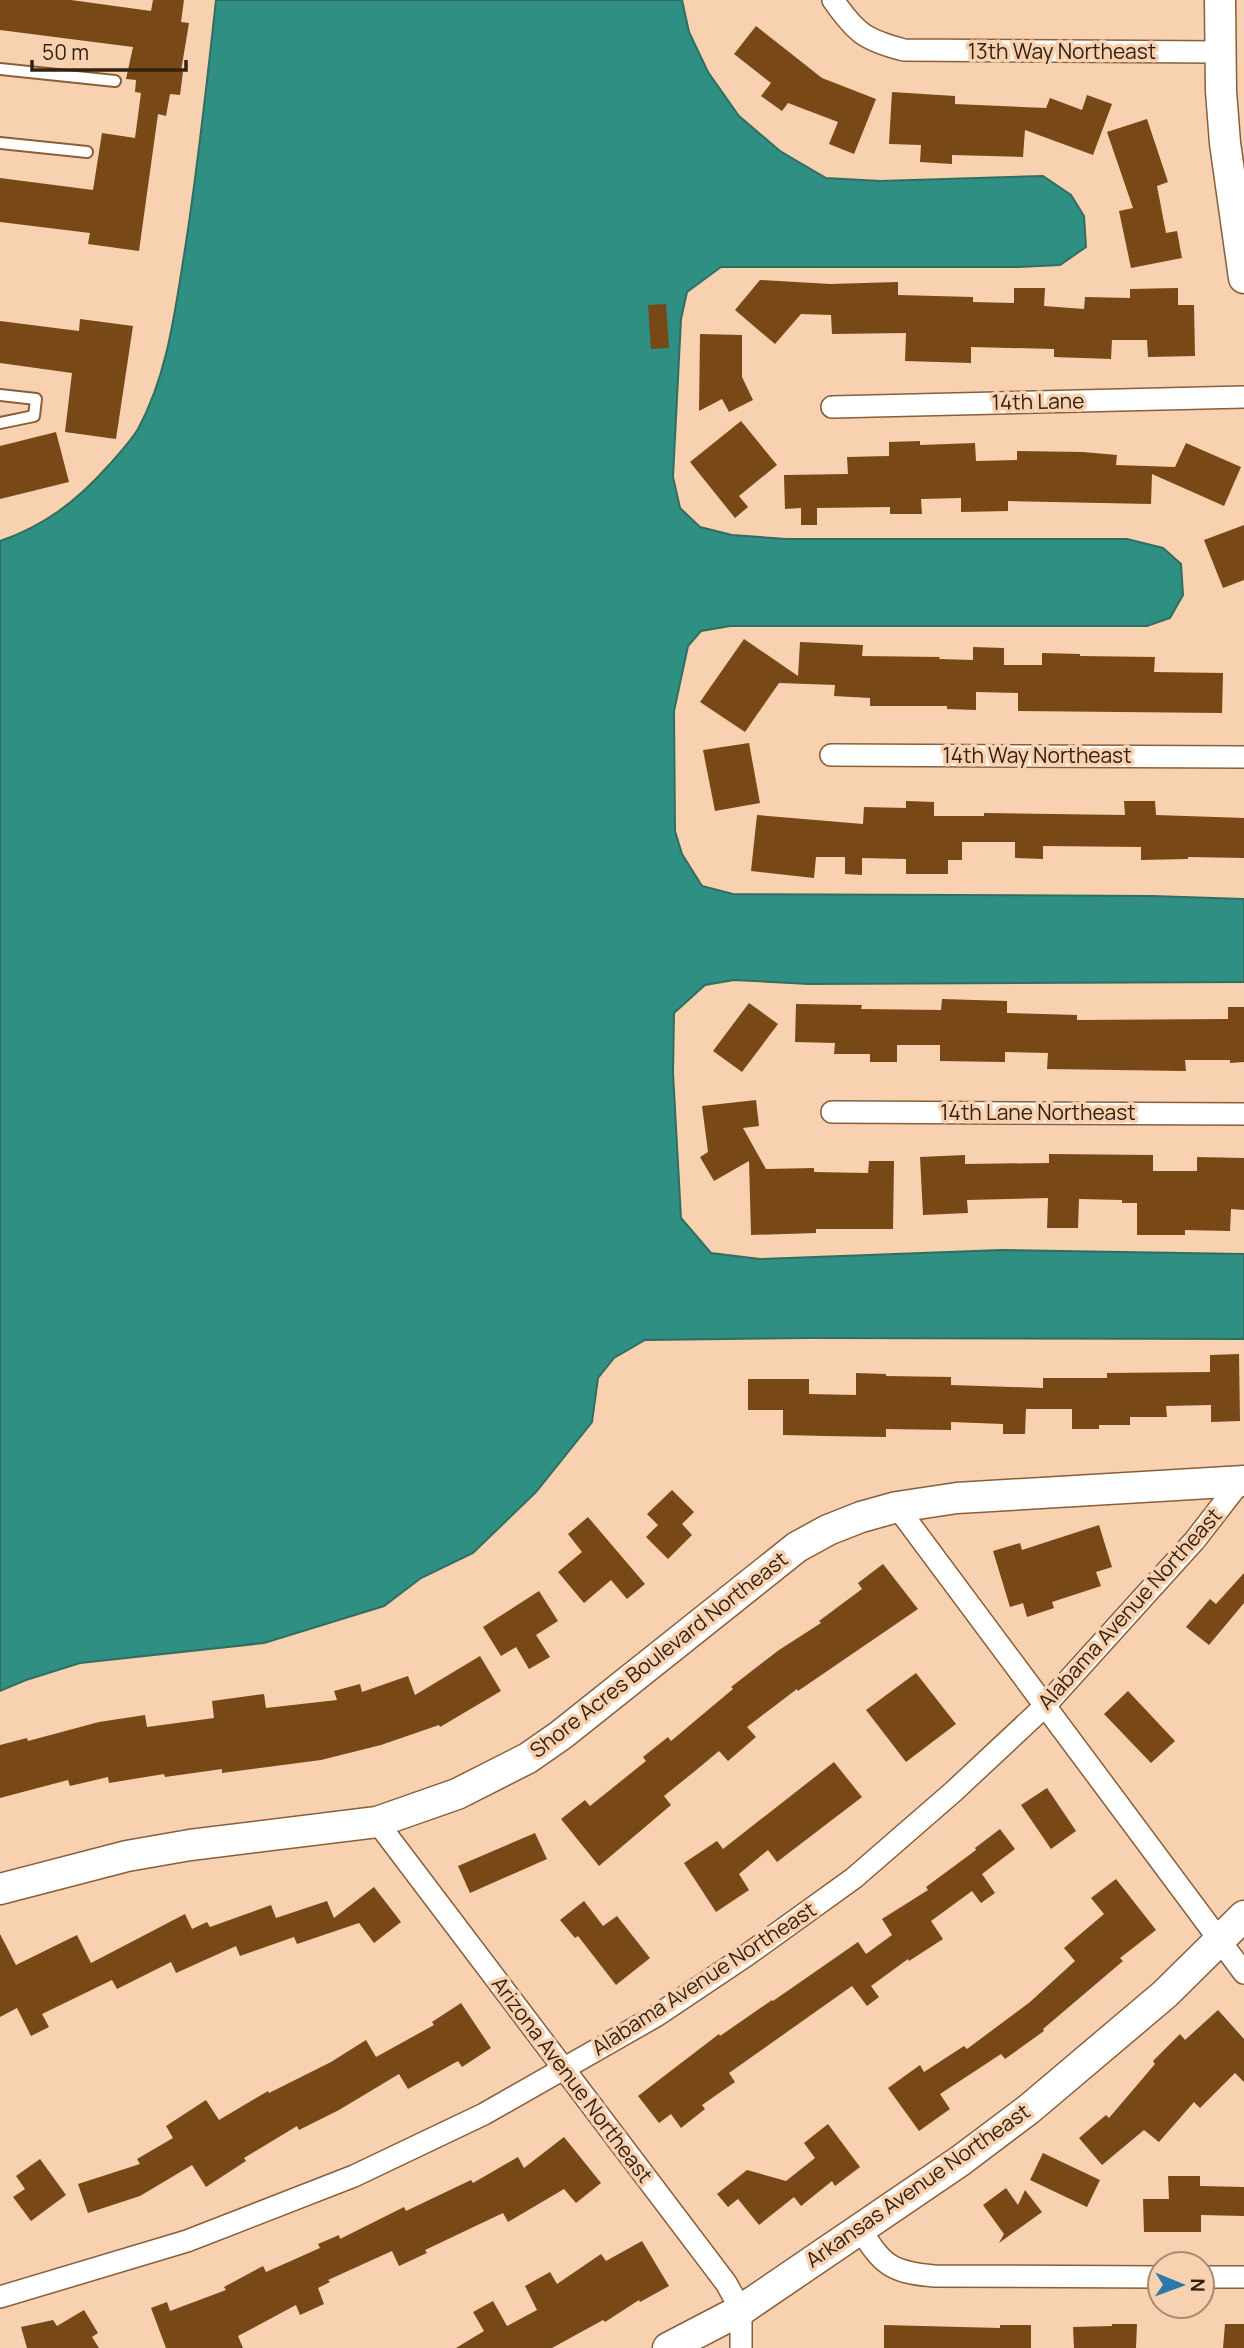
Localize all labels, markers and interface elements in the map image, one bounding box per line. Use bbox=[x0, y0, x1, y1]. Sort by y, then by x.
scale bar bbox=[32, 28, 186, 72]
street label: 13th Way Northeast bbox=[968, 37, 1156, 65]
text: 50 m bbox=[42, 38, 89, 66]
street label: 14th Lane bbox=[991, 386, 1085, 416]
street label: 14th Way Northeast bbox=[942, 741, 1132, 769]
street label: 14th Lane Northeast bbox=[940, 1098, 1136, 1126]
street label: Alabama Avenue Northeast bbox=[1031, 1502, 1227, 1715]
street label: Shore Acres Boulevard Northeast bbox=[524, 1545, 793, 1764]
street label: Alabama Avenue Northeast bbox=[586, 1895, 821, 2061]
street label: Arizona Avenue Northeast bbox=[486, 1971, 660, 2188]
street label: Arkansas Avenue Northeast bbox=[800, 2097, 1035, 2273]
north arrow bbox=[1146, 2250, 1216, 2320]
text: N bbox=[1185, 2278, 1211, 2292]

